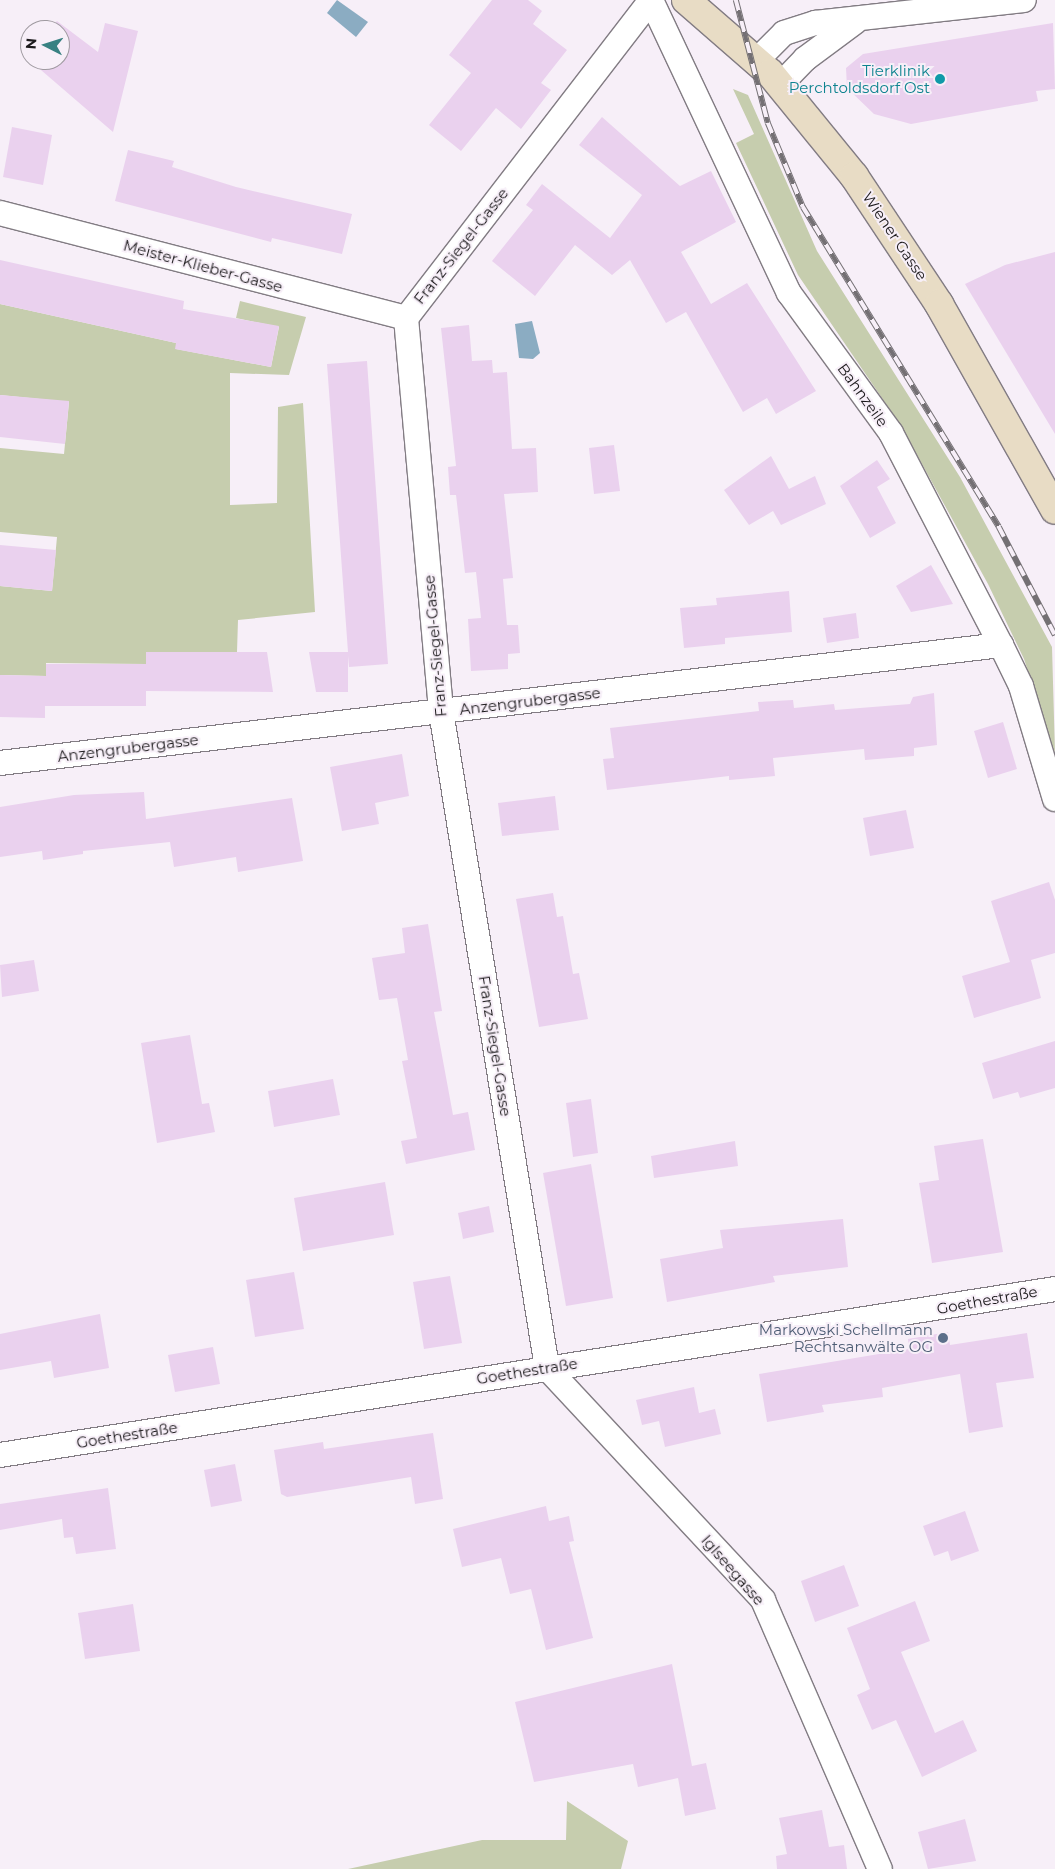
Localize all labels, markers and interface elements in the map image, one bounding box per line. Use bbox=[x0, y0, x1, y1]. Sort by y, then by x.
north arrow bbox=[20, 20, 70, 70]
text: N bbox=[22, 37, 41, 50]
place label: Tierklinik Perchtoldsdorf Ost bbox=[789, 61, 930, 96]
marker: Tierklinik Perchtoldsdorf Ost bbox=[934, 73, 946, 85]
street label: Franz-Siegel-Gasse bbox=[410, 184, 512, 308]
street label: Wiener Gasse bbox=[859, 188, 931, 284]
street label: Meister-Klieber-Gasse bbox=[121, 236, 285, 296]
street label: Bahnzeile bbox=[834, 360, 892, 430]
street label: Franz-Siegel-Gasse bbox=[420, 574, 450, 718]
street label: Anzengrubergasse bbox=[458, 683, 602, 719]
street label: Anzengrubergasse bbox=[56, 730, 200, 766]
street label: Franz-Siegel-Gasse bbox=[475, 974, 515, 1118]
street label: Goethestraße bbox=[935, 1282, 1039, 1318]
place label: Markowski Schellmann Rechtsanwälte OG bbox=[759, 1320, 933, 1355]
marker: Markowski Schellmann Rechtsanwälte OG bbox=[937, 1332, 949, 1344]
street label: Goethestraße bbox=[475, 1354, 579, 1388]
street label: Goethestraße bbox=[75, 1418, 179, 1452]
street label: Iglseegasse bbox=[698, 1531, 768, 1609]

